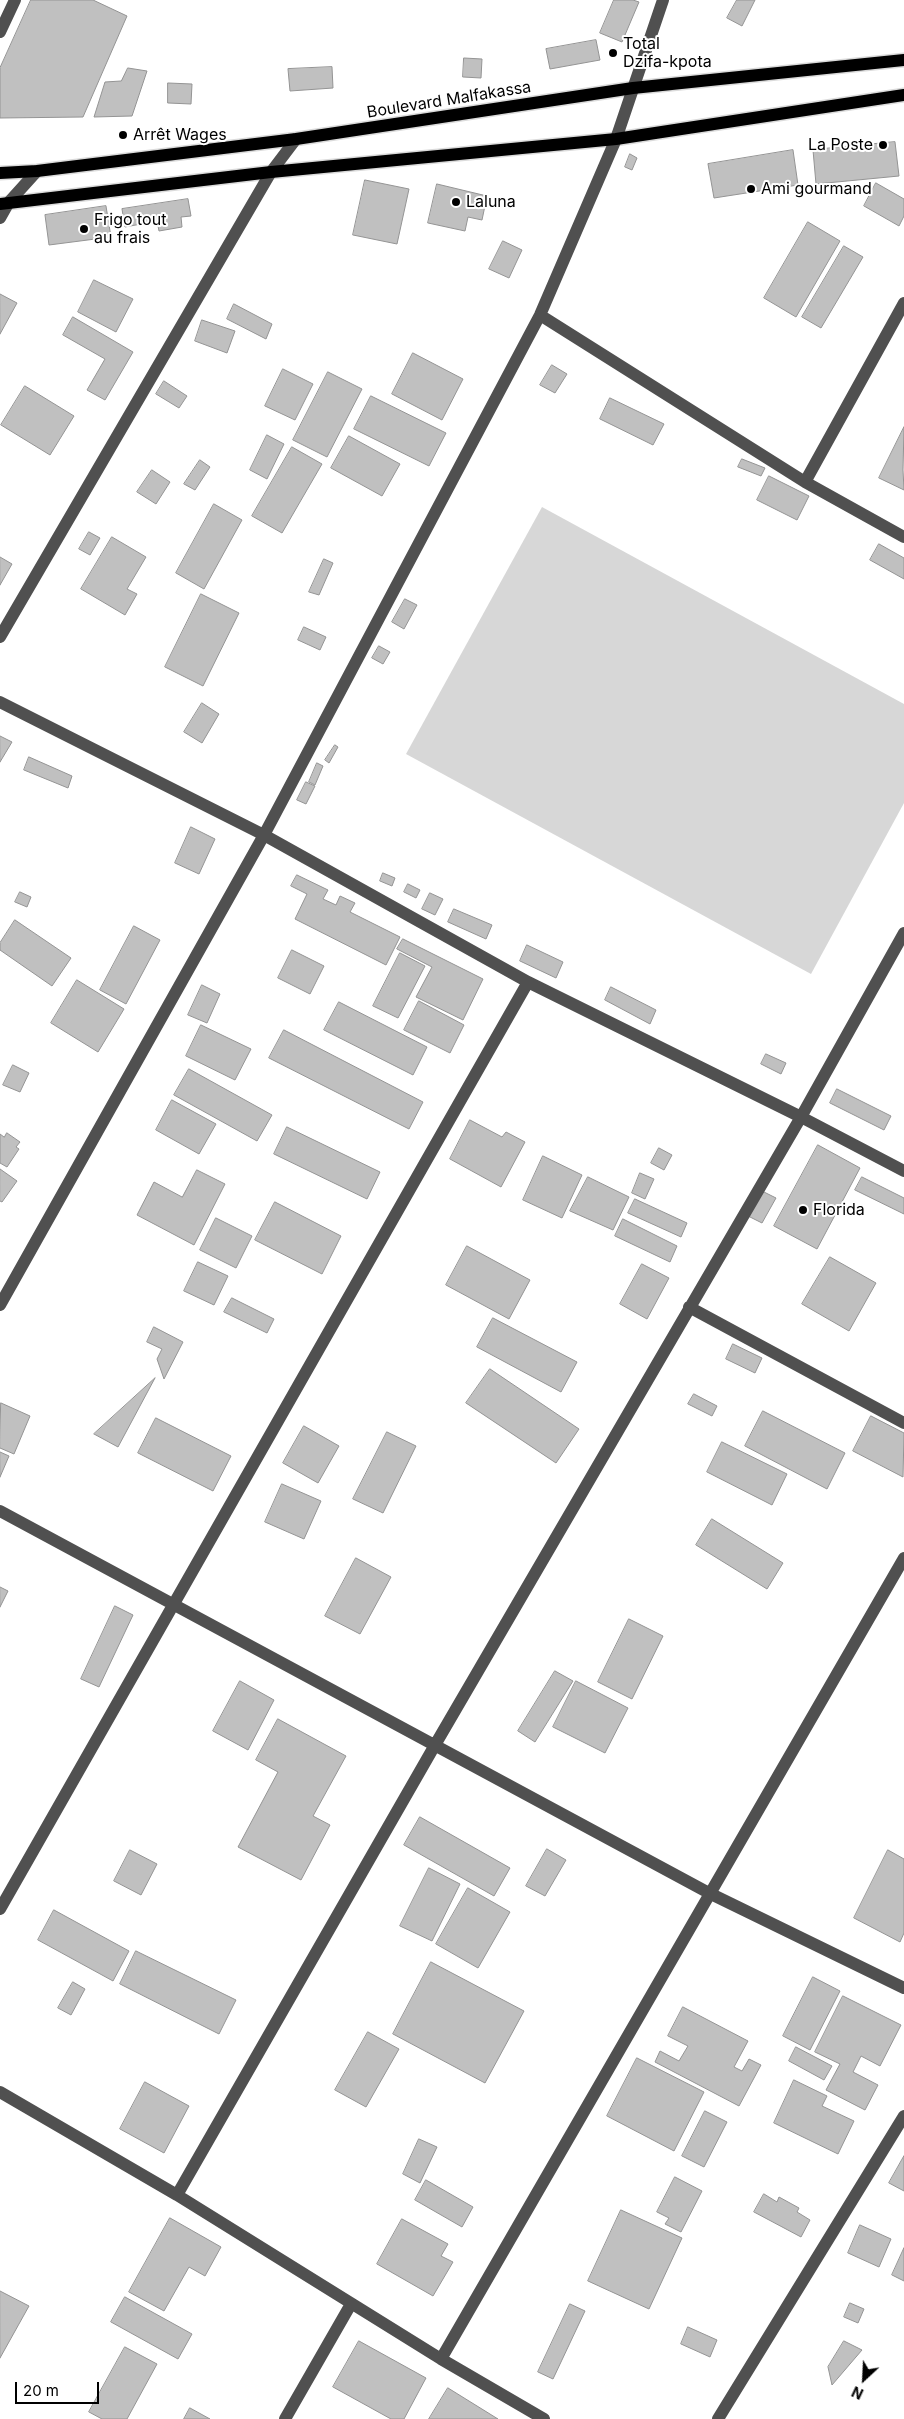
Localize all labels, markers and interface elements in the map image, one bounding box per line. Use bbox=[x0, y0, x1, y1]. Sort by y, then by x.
place label: Total Dzifa-kpota bbox=[623, 34, 712, 72]
marker: Total Dzifa-kpota bbox=[607, 47, 619, 59]
street label: Boulevard Malfakassa bbox=[366, 78, 532, 122]
place label: Arrêt Wages bbox=[133, 125, 227, 145]
marker: Arrêt Wages bbox=[117, 129, 129, 141]
place label: La Poste bbox=[808, 135, 873, 155]
marker: La Poste bbox=[877, 139, 889, 151]
place label: Ami gourmand bbox=[761, 179, 872, 199]
marker: Ami gourmand bbox=[745, 183, 757, 195]
place label: Laluna bbox=[466, 192, 516, 212]
marker: Laluna bbox=[450, 196, 462, 208]
place label: Frigo tout au frais bbox=[94, 210, 166, 248]
marker: Frigo tout au frais bbox=[78, 223, 90, 235]
place label: Florida bbox=[813, 1200, 865, 1220]
marker: Florida bbox=[797, 1204, 809, 1216]
north arrow bbox=[839, 2354, 889, 2404]
scale bar bbox=[18, 2372, 101, 2404]
text: 20 m bbox=[23, 2381, 59, 2400]
text: N bbox=[849, 2383, 866, 2403]

